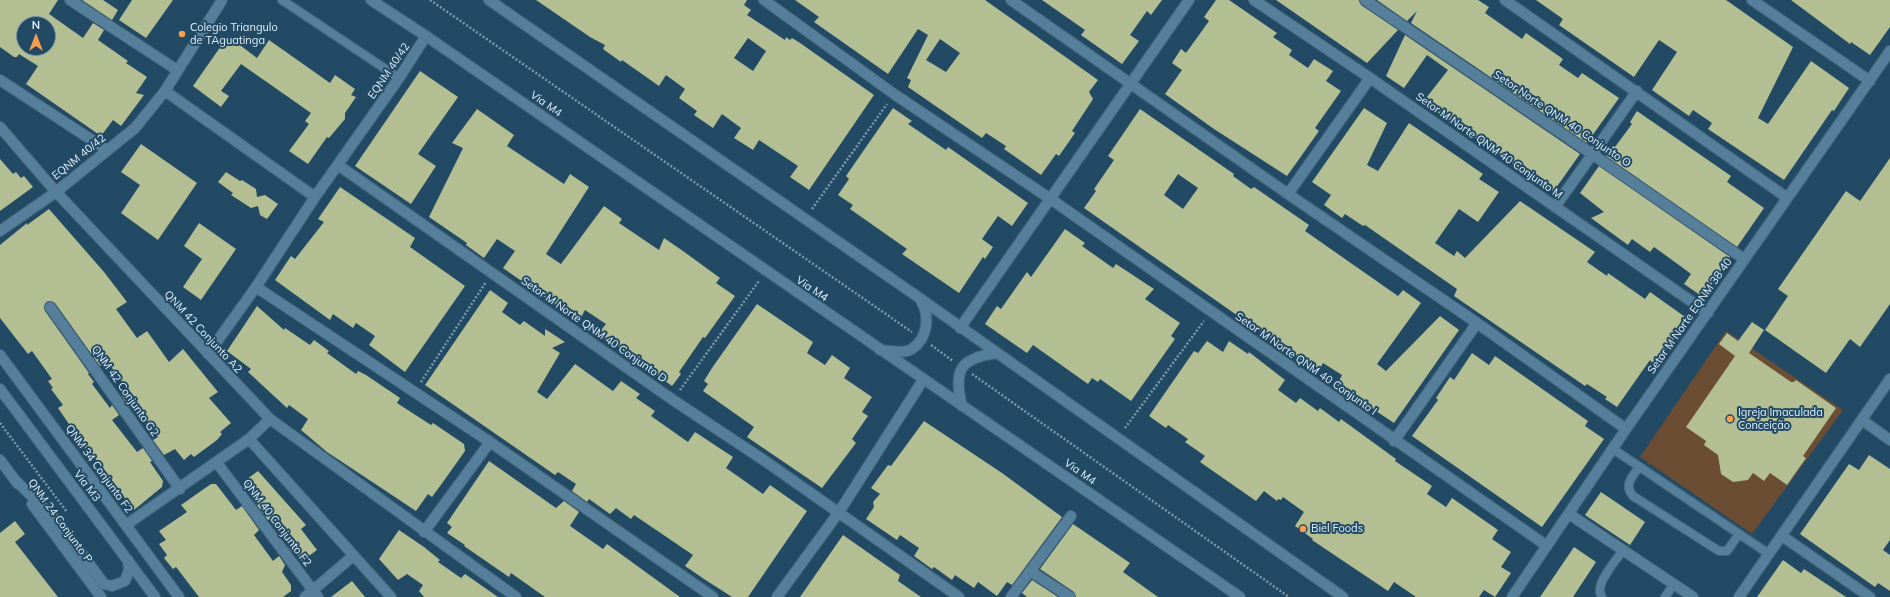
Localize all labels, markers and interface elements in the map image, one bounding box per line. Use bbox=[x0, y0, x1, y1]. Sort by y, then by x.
north arrow bbox=[16, 16, 56, 56]
text: N bbox=[32, 18, 40, 32]
place label: Colegio Triangulo de TAguatinga bbox=[190, 21, 278, 47]
marker: Colegio Triangulo de TAguatinga bbox=[177, 29, 187, 39]
street label: EQNM 40/42 bbox=[365, 40, 413, 102]
street label: Setor Norte QNM 40 Conjunto O bbox=[1491, 68, 1633, 170]
street label: Via M4 bbox=[528, 88, 564, 120]
street label: Setor M Norte QNM 40 Conjunto M bbox=[1413, 90, 1565, 202]
street label: EQNM 40/42 bbox=[50, 131, 108, 183]
street label: Setor M Norte EQNM 38 40 bbox=[1645, 256, 1735, 376]
street label: Setor M Norte QNM 40 Conjunto D bbox=[519, 274, 669, 386]
street label: Via M4 bbox=[793, 274, 831, 304]
street label: QNM 42 Conjunto A2 bbox=[161, 288, 245, 376]
street label: Setor M Norte QNM 40 Conjunto I bbox=[1233, 310, 1379, 418]
street label: QNM 42 Conjunto G2 bbox=[89, 343, 161, 439]
place label: Igreja Imaculada Conceição bbox=[1738, 406, 1823, 432]
marker: Igreja Imaculada Conceição bbox=[1725, 414, 1735, 424]
street label: QNM 34 Conjunto F2 bbox=[62, 422, 136, 516]
street label: Via M4 bbox=[1062, 456, 1098, 488]
street label: Via M3 bbox=[71, 468, 103, 504]
street label: QNM 24 Conjunto P bbox=[25, 476, 95, 566]
street label: QNM 40 Conjunto F2 bbox=[240, 477, 314, 569]
place label: Biel Foods bbox=[1311, 522, 1363, 536]
marker: Biel Foods bbox=[1298, 524, 1308, 534]

